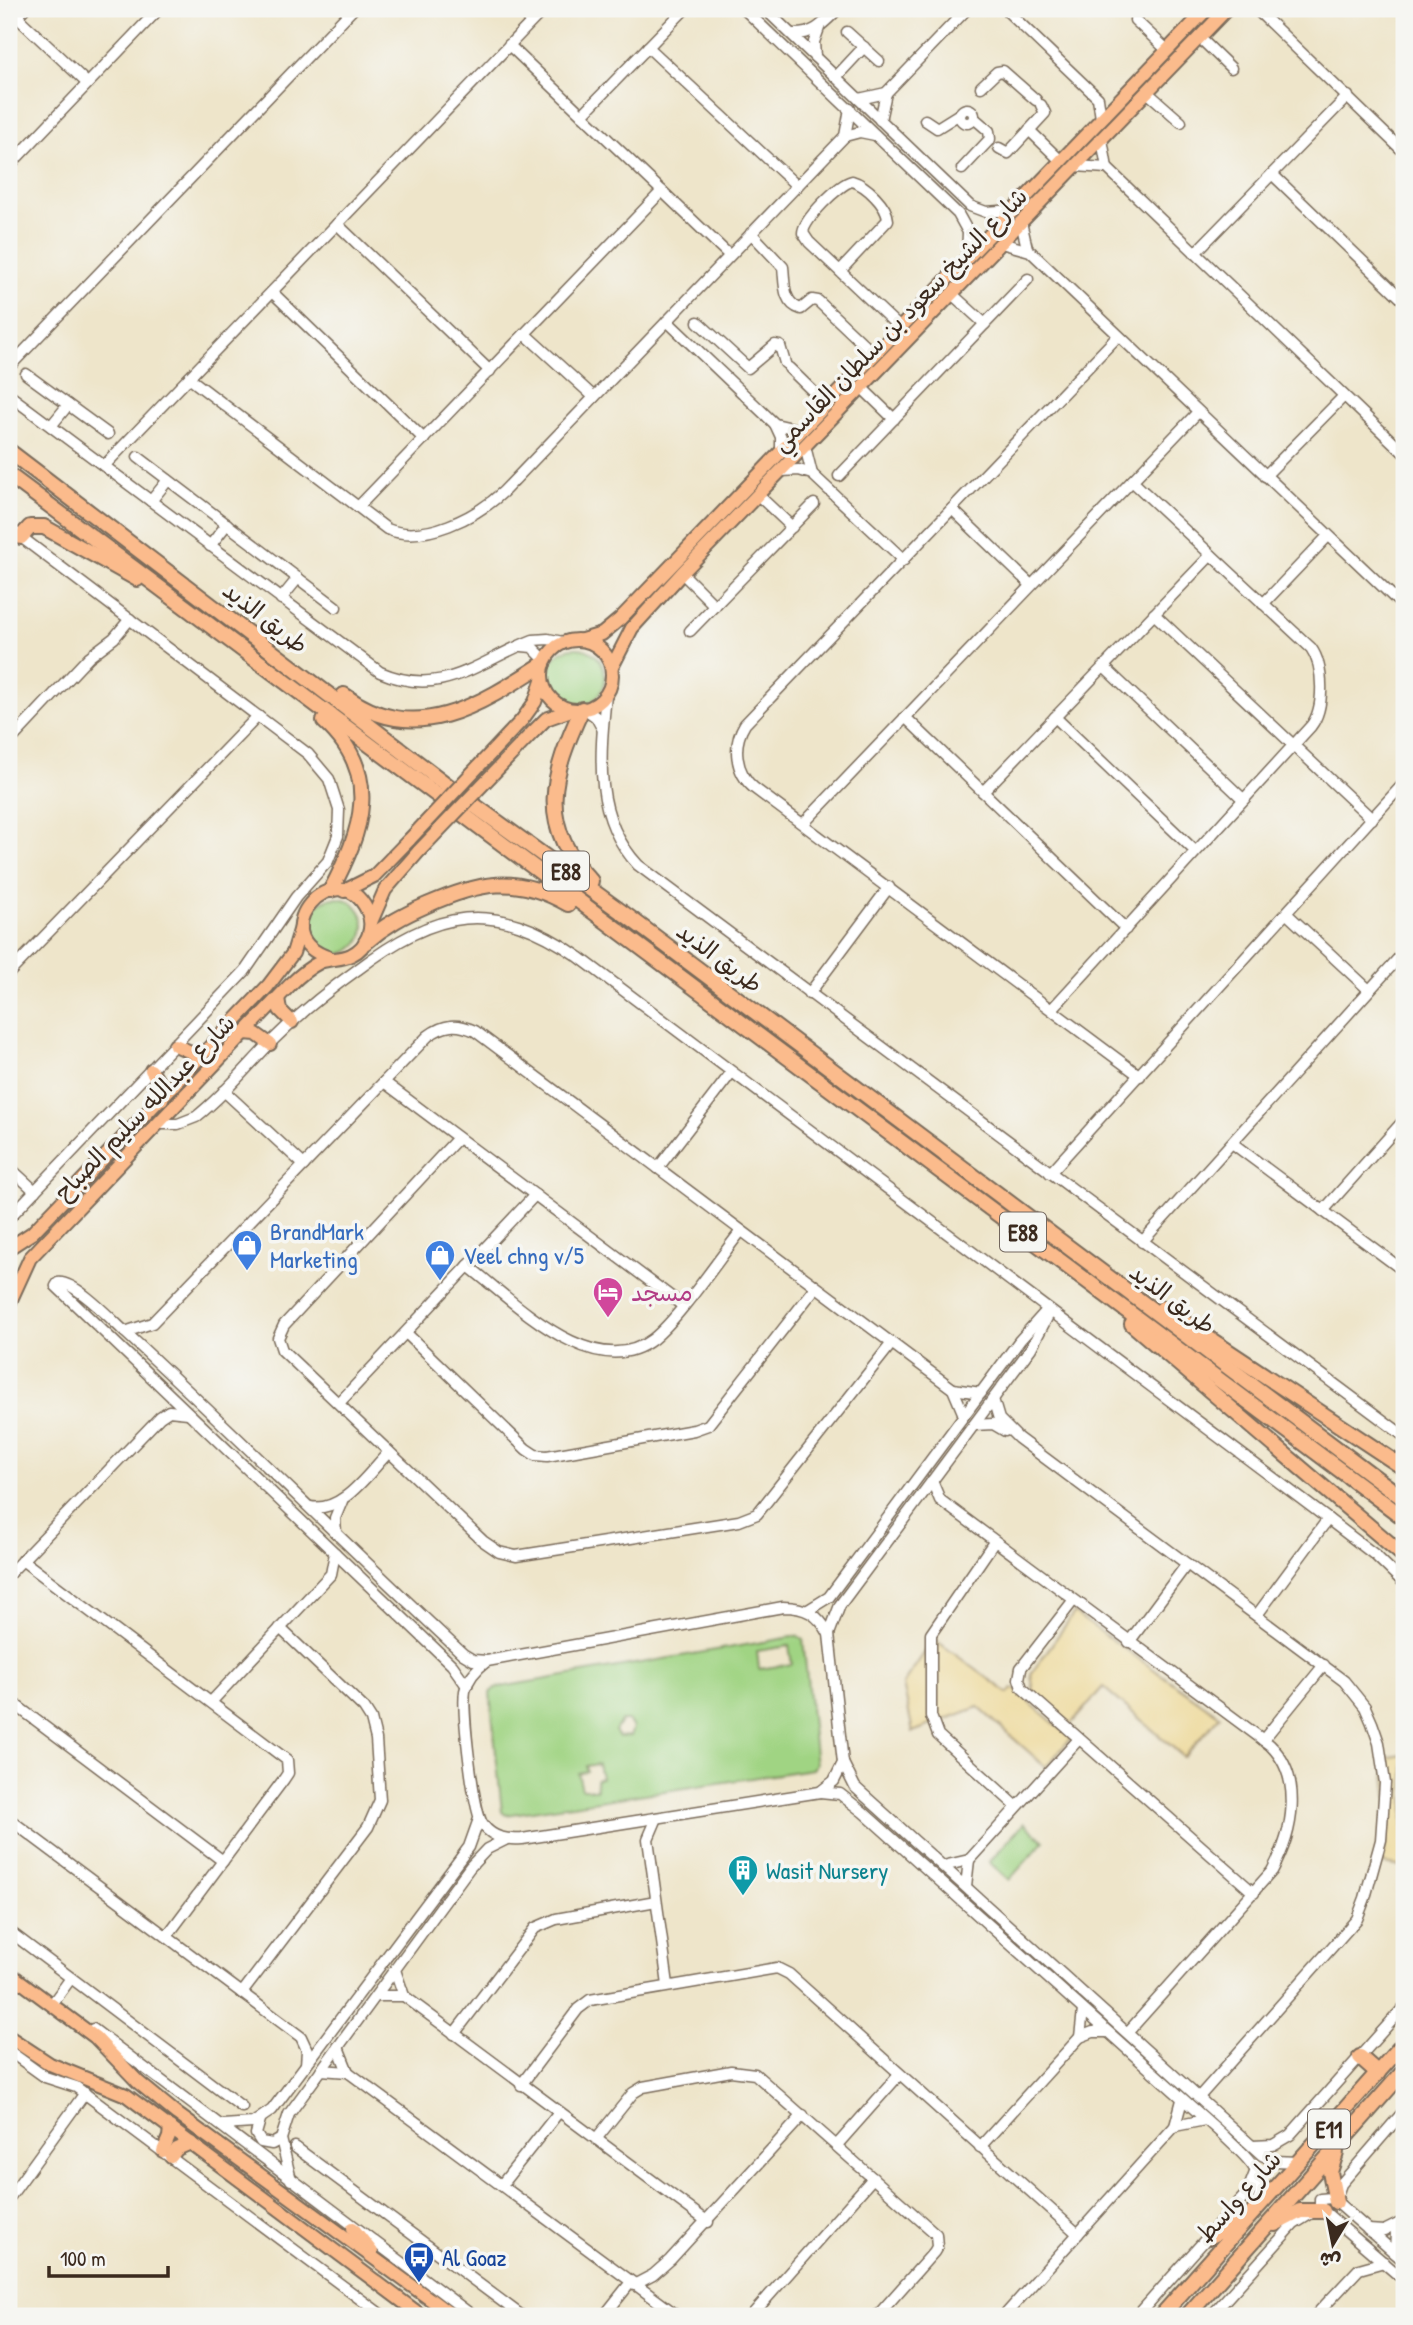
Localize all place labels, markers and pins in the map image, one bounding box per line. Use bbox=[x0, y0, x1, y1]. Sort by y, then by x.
place label: BrandMark Marketing bbox=[270, 1215, 364, 1275]
shop icon: BrandMark Marketing bbox=[230, 1228, 264, 1272]
shop icon: Veel chng v/5 bbox=[423, 1238, 457, 1282]
place label: Veel chng v/5 bbox=[463, 1239, 584, 1271]
hotel icon: مسجد bbox=[591, 1275, 625, 1319]
place label: مسجد bbox=[631, 1276, 693, 1308]
building icon: Wasit Nursery bbox=[726, 1853, 760, 1897]
place label: Wasit Nursery bbox=[766, 1854, 888, 1886]
bus stop icon: Al Goaz bbox=[402, 2240, 436, 2284]
place label: Al Goaz bbox=[442, 2241, 507, 2273]

